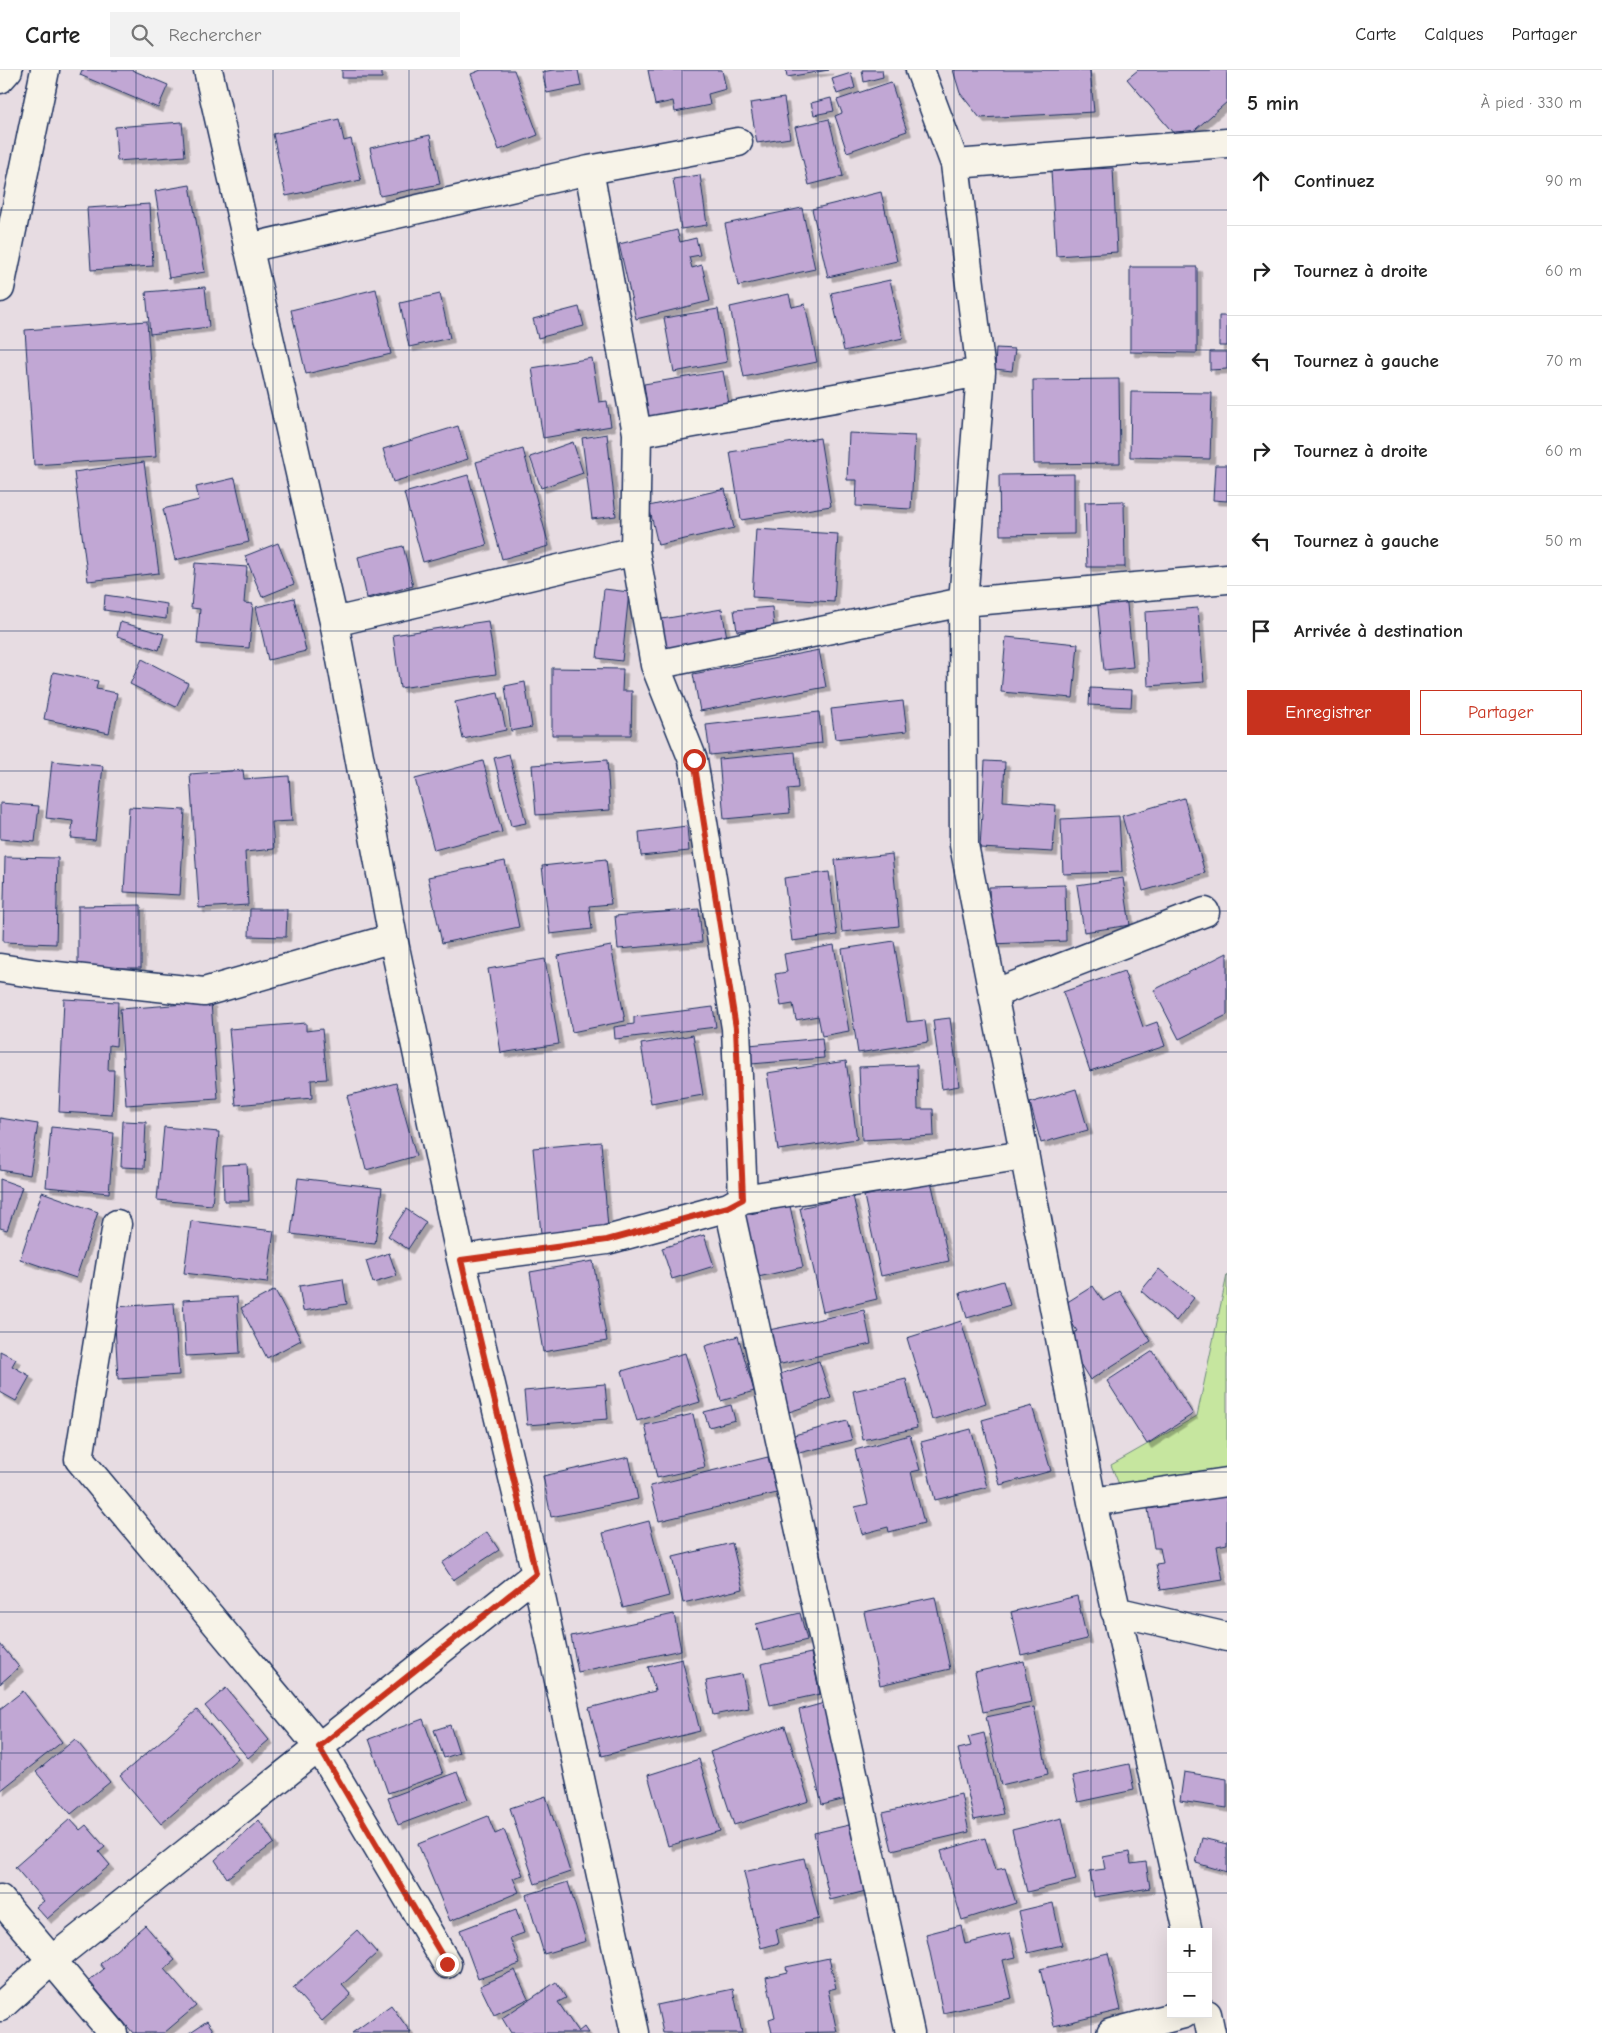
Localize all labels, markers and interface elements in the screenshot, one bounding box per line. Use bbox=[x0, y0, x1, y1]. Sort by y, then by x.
search box bbox=[110, 12, 460, 57]
text: Carte bbox=[25, 21, 80, 49]
icon: search bbox=[128, 21, 156, 49]
text: Rechercher bbox=[168, 24, 261, 46]
text: Carte bbox=[1355, 24, 1396, 45]
text: Calques bbox=[1424, 24, 1484, 45]
text: Partager bbox=[1512, 24, 1577, 45]
text: 5 min bbox=[1247, 91, 1299, 115]
text: À pied · 330 m bbox=[1481, 94, 1582, 112]
icon: ahead bbox=[1247, 167, 1275, 195]
text: Continuez bbox=[1294, 170, 1374, 192]
text: 90 m bbox=[1545, 172, 1582, 190]
icon: right bbox=[1247, 257, 1275, 285]
text: Tournez à droite bbox=[1294, 260, 1428, 282]
text: 60 m bbox=[1545, 262, 1582, 280]
icon: left bbox=[1247, 347, 1275, 375]
text: Tournez à gauche bbox=[1294, 350, 1439, 372]
text: 70 m bbox=[1546, 352, 1582, 370]
icon: right bbox=[1247, 437, 1275, 465]
text: Tournez à droite bbox=[1294, 440, 1428, 462]
text: 60 m bbox=[1545, 442, 1582, 460]
icon: left bbox=[1247, 527, 1275, 555]
text: Tournez à gauche bbox=[1294, 530, 1439, 552]
text: 50 m bbox=[1545, 532, 1582, 550]
icon: arrive bbox=[1247, 617, 1275, 645]
text: Arrivée à destination bbox=[1294, 620, 1463, 642]
button: Enregistrer bbox=[1247, 690, 1410, 735]
button: Partager bbox=[1420, 690, 1582, 735]
route start bbox=[683, 749, 706, 772]
map controls bbox=[1167, 1928, 1212, 2018]
button: + bbox=[1167, 1928, 1212, 1973]
route end bbox=[436, 1953, 459, 1976]
button: − bbox=[1167, 1973, 1212, 2018]

